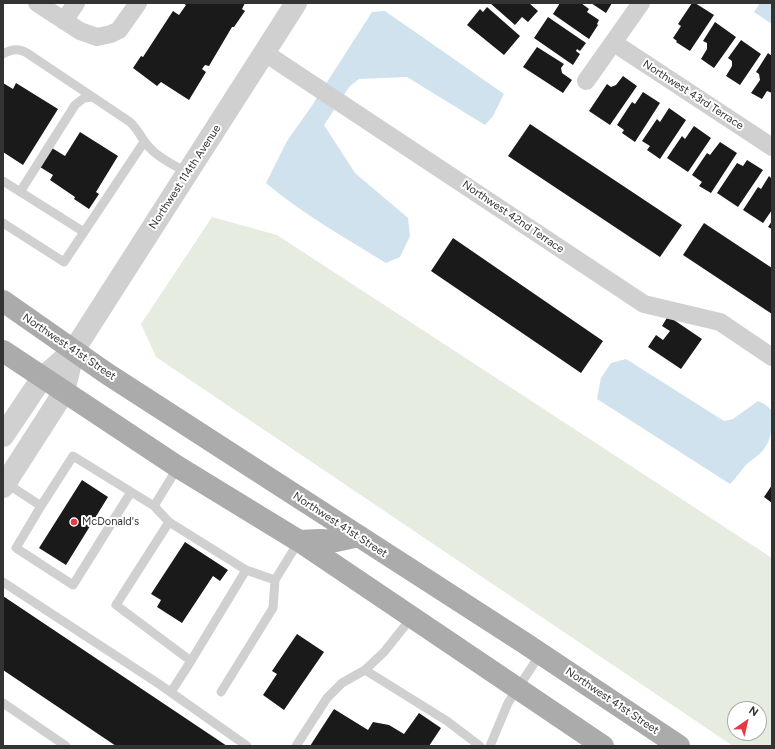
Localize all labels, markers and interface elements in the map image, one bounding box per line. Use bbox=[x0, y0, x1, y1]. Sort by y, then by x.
street label: Northwest 43rd Terrace bbox=[640, 57, 746, 133]
street label: Northwest 114th Avenue bbox=[146, 122, 224, 232]
street label: Northwest 42nd Terrace bbox=[460, 178, 566, 256]
street label: Northwest 41st Street bbox=[20, 311, 118, 383]
street label: Northwest 41st Street bbox=[290, 490, 390, 560]
place label: McDonald's bbox=[82, 515, 139, 529]
marker: McDonald's bbox=[69, 517, 79, 527]
street label: Northwest 41st Street bbox=[563, 665, 661, 737]
north arrow bbox=[727, 701, 767, 741]
text: N bbox=[746, 704, 761, 719]

